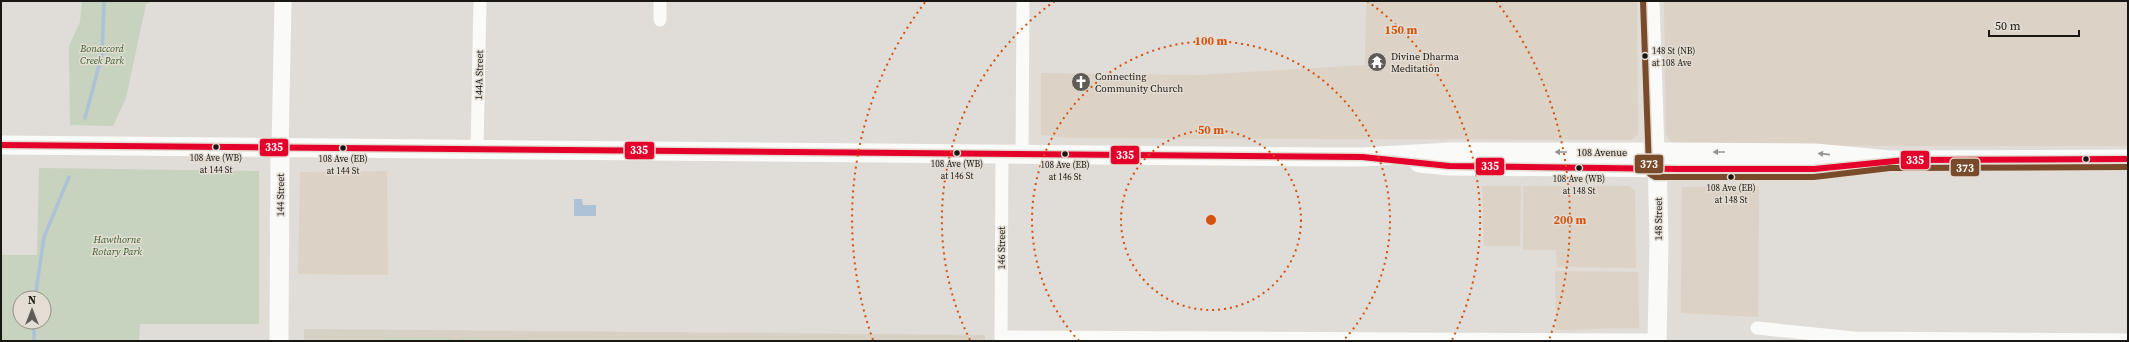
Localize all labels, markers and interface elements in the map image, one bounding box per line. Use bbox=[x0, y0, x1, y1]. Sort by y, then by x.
scale bar bbox=[1989, 12, 2079, 38]
text: 50 m bbox=[1995, 18, 2021, 34]
text: 150 m bbox=[1385, 22, 1418, 38]
text: 100 m bbox=[1195, 33, 1228, 49]
park label: Bonaccord Creek Park bbox=[79, 42, 124, 67]
place label: 148 St (NB) at 108 Ave bbox=[1652, 45, 1695, 69]
street label: 144A Street bbox=[472, 49, 486, 100]
place label: Divine Dharma Meditation bbox=[1391, 50, 1460, 75]
temple icon: Divine Dharma Meditation bbox=[1366, 51, 1388, 73]
marker: 148 St (NB) at 108 Ave bbox=[1640, 51, 1650, 61]
place label: Connecting Community Church bbox=[1095, 70, 1183, 95]
church icon: Connecting Community Church bbox=[1070, 71, 1092, 93]
text: 50 m bbox=[1198, 122, 1224, 138]
line badge: 335 bbox=[259, 138, 289, 157]
text: 335 bbox=[265, 140, 283, 155]
line badge: 335 bbox=[624, 141, 655, 160]
marker: 108 Ave (WB) at 144 St bbox=[211, 142, 221, 152]
marker: 108 Ave (EB) at 144 St bbox=[338, 143, 348, 153]
text: 335 bbox=[630, 143, 648, 158]
line badge: 335 bbox=[1110, 145, 1140, 165]
street label: 108 Avenue bbox=[1577, 146, 1627, 159]
marker: 108 Ave (WB) at 146 St bbox=[952, 148, 962, 158]
text: 335 bbox=[1116, 148, 1134, 163]
marker: 108 Ave (EB) at 146 St bbox=[1060, 149, 1070, 159]
one-way arrow bbox=[1554, 149, 1567, 155]
one-way arrow bbox=[1712, 149, 1725, 155]
one-way arrow bbox=[1818, 150, 1830, 157]
line badge: 335 bbox=[1900, 150, 1930, 170]
place label: 108 Ave (WB) at 144 St bbox=[190, 152, 242, 176]
place label: 108 Ave (EB) at 144 St bbox=[318, 153, 368, 177]
text: 335 bbox=[1906, 153, 1924, 168]
line badge: 373 bbox=[1634, 154, 1664, 174]
unlabelled marker bbox=[2081, 154, 2091, 164]
line badge: 335 bbox=[1475, 157, 1505, 176]
text: 373 bbox=[1640, 157, 1658, 172]
place label: 108 Ave (WB) at 146 St bbox=[931, 158, 983, 182]
line badge: 373 bbox=[1950, 158, 1980, 177]
place label: 108 Ave (EB) at 146 St bbox=[1040, 159, 1090, 183]
text: 335 bbox=[1481, 159, 1499, 174]
text: 373 bbox=[1956, 161, 1974, 176]
marker: 108 Ave (WB) at 148 St bbox=[1574, 163, 1584, 173]
marker: 108 Ave (EB) at 148 St bbox=[1726, 172, 1736, 182]
street label: 144 Street bbox=[274, 173, 287, 217]
place label: 108 Ave (WB) at 148 St bbox=[1553, 173, 1605, 197]
place label: 108 Ave (EB) at 148 St bbox=[1706, 182, 1756, 206]
street label: 148 Street bbox=[1652, 197, 1665, 241]
text: 200 m bbox=[1554, 212, 1587, 228]
centre of rings bbox=[1204, 213, 1218, 227]
street label: 146 Street bbox=[995, 226, 1008, 270]
park label: Hawthorne Rotary Park bbox=[91, 233, 142, 258]
north arrow bbox=[12, 290, 52, 330]
text: N bbox=[28, 293, 36, 308]

